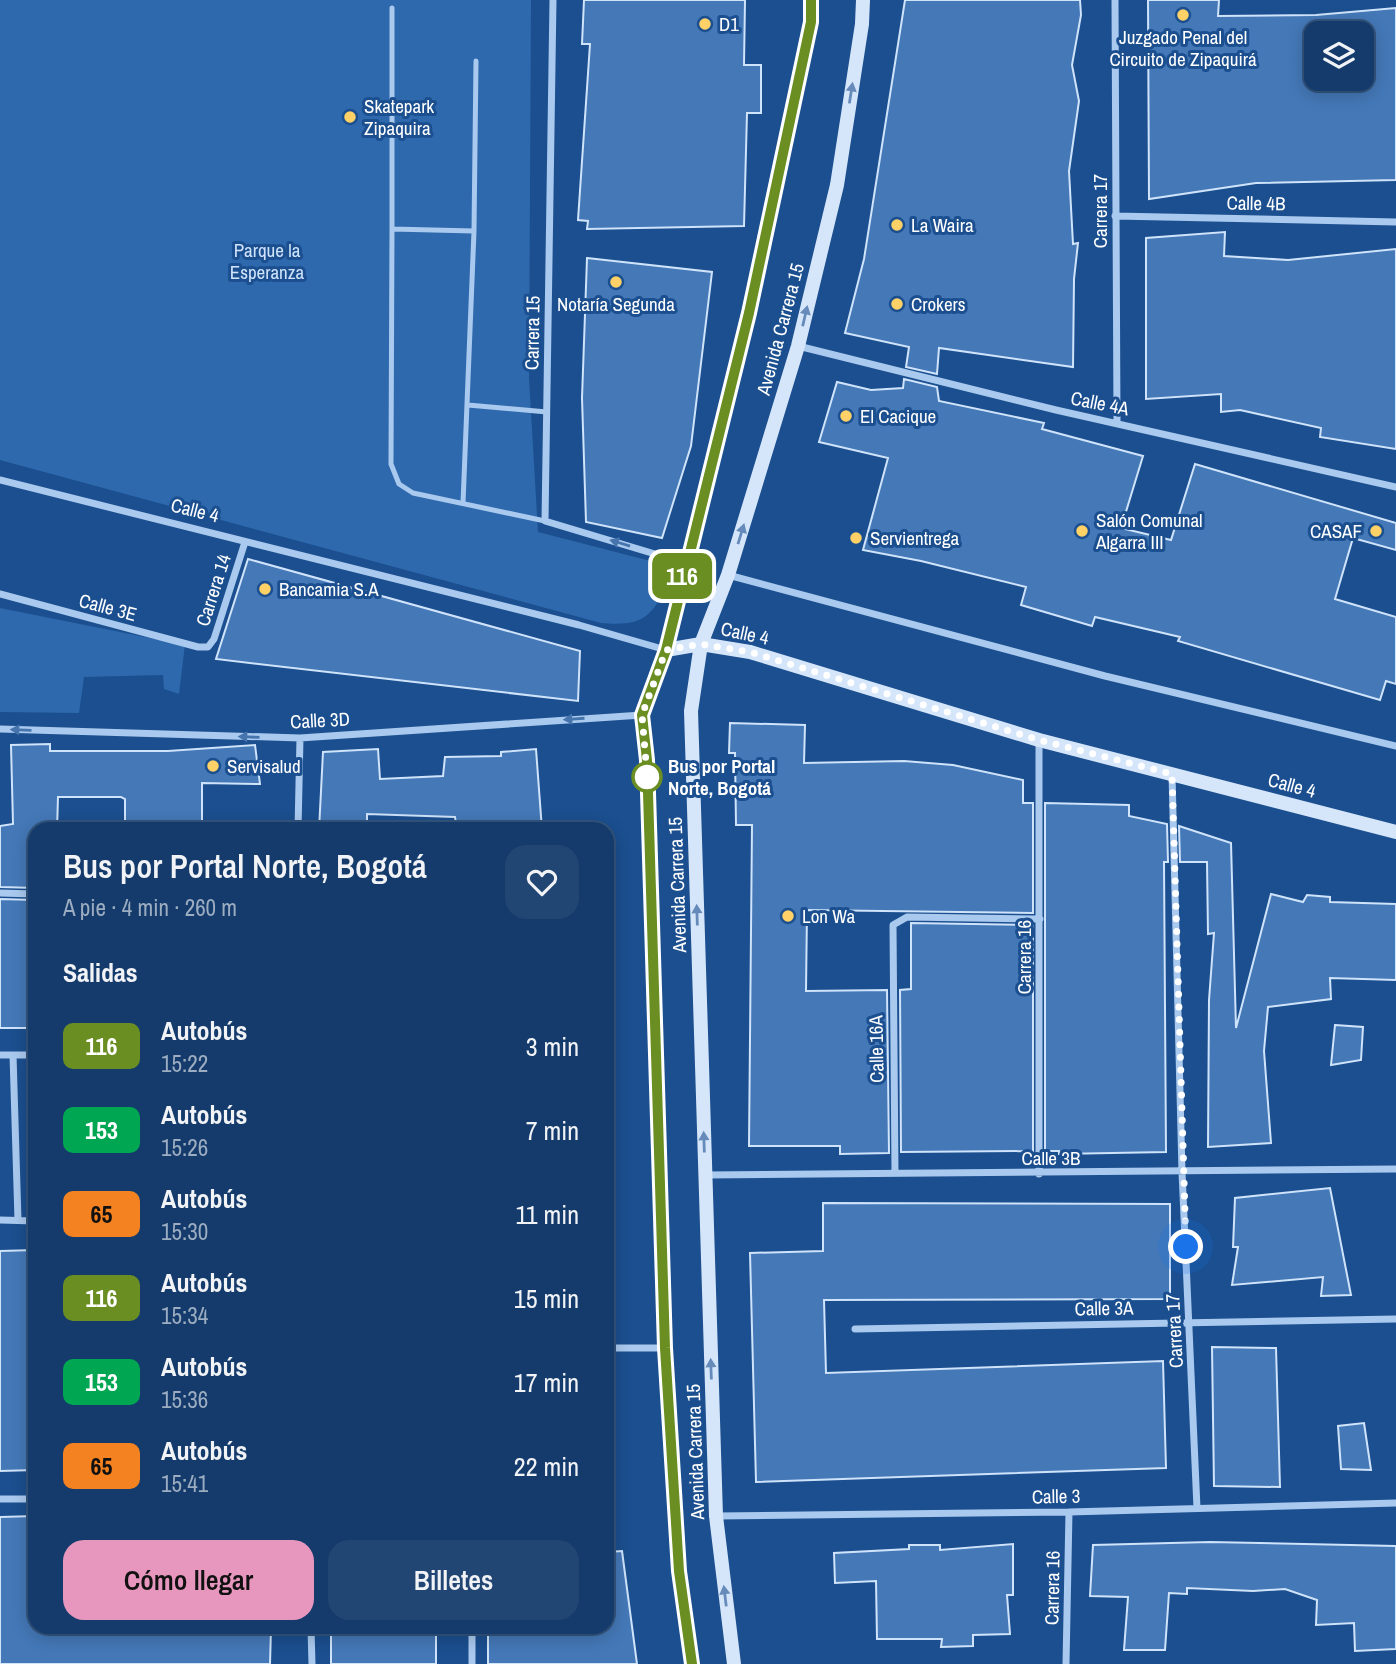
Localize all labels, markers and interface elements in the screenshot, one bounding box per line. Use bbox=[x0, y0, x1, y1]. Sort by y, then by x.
marker: Juzgado Penal del Circuito de Zipaquirá bbox=[1175, 7, 1191, 23]
place label: D1 bbox=[719, 11, 739, 37]
marker: D1 bbox=[697, 16, 713, 32]
map controls bbox=[1304, 21, 1374, 91]
button: layers bbox=[1304, 21, 1374, 91]
place label: Juzgado Penal del Circuito de Zipaquirá bbox=[1109, 24, 1257, 72]
one-way arrow bbox=[846, 82, 857, 104]
place label: Skatepark Zipaquira bbox=[364, 93, 434, 141]
marker: Skatepark Zipaquira bbox=[342, 109, 358, 125]
street label: Carrera 17 bbox=[1087, 173, 1113, 248]
street label: Calle 4B bbox=[1226, 189, 1286, 217]
place label: La Waira bbox=[911, 212, 974, 238]
marker: La Waira bbox=[889, 217, 905, 233]
park label: Parque la Esperanza bbox=[230, 237, 305, 285]
street label: Avenida Carrera 15 bbox=[750, 260, 810, 399]
marker: Notaría Segunda bbox=[608, 274, 624, 290]
place label: Notaría Segunda bbox=[557, 291, 675, 317]
place label: Crokers bbox=[911, 291, 966, 317]
street label: Carrera 15 bbox=[518, 295, 546, 370]
marker: Crokers bbox=[889, 296, 905, 312]
one-way arrow bbox=[800, 305, 811, 327]
street label: Calle 4A bbox=[1069, 385, 1132, 421]
place label: El Cacique bbox=[860, 403, 936, 429]
marker: El Cacique bbox=[838, 408, 854, 424]
street label: Calle 4 bbox=[168, 492, 222, 529]
place label: Salón Comunal Algarra III bbox=[1095, 507, 1203, 555]
place label: CASAF bbox=[1310, 518, 1362, 544]
one-way arrow bbox=[736, 523, 746, 544]
marker: Salón Comunal Algarra III bbox=[1074, 523, 1090, 539]
marker: CASAF bbox=[1368, 523, 1384, 539]
place label: Servientrega bbox=[870, 525, 960, 551]
marker: Servientrega bbox=[848, 530, 864, 546]
one-way arrow bbox=[609, 538, 630, 548]
street label: Carrera 14 bbox=[189, 550, 237, 629]
line badge: 116 bbox=[642, 553, 722, 599]
text: 116 bbox=[666, 560, 698, 592]
place label: Bancamia S.A bbox=[279, 576, 379, 602]
marker: Bancamia S.A bbox=[257, 581, 273, 597]
street label: Calle 3E bbox=[76, 587, 140, 627]
street label: Calle 4 bbox=[719, 615, 772, 651]
street label: Calle 3D bbox=[289, 705, 351, 735]
one-way arrow bbox=[562, 714, 584, 725]
one-way arrow bbox=[10, 724, 32, 736]
one-way arrow bbox=[238, 731, 260, 742]
place label: Servisalud bbox=[227, 753, 301, 779]
place label: Bus por Portal Norte, Bogotá bbox=[668, 753, 775, 801]
marker: Servisalud bbox=[205, 758, 221, 774]
marker: Bus por Portal Norte, Bogotá bbox=[632, 762, 662, 792]
street label: Calle 4 bbox=[1265, 766, 1319, 804]
street label: Avenida Carrera 15 bbox=[662, 816, 692, 954]
text: Bus por Portal Norte, Bogotá bbox=[63, 844, 427, 888]
button: heart bbox=[505, 845, 579, 919]
text: A pie · 4 min · 260 m bbox=[63, 892, 237, 923]
one-way arrow bbox=[692, 903, 703, 925]
place label: Lon Wa bbox=[802, 903, 855, 929]
marker: Lon Wa bbox=[780, 908, 796, 924]
street label: Carrera 16 bbox=[1011, 920, 1037, 994]
text: Salidas bbox=[63, 955, 138, 990]
text: Autobús bbox=[161, 1013, 247, 1048]
street label: Calle 16A bbox=[862, 1014, 890, 1083]
text: 3 min bbox=[526, 1029, 579, 1064]
text: 116 bbox=[86, 1030, 117, 1062]
text: 15:22 bbox=[161, 1048, 208, 1079]
text: Autobús bbox=[161, 1097, 247, 1132]
text: 7 min bbox=[526, 1113, 579, 1148]
text: 153 bbox=[85, 1114, 118, 1146]
one-way arrow bbox=[699, 1131, 710, 1153]
text: 15:26 bbox=[161, 1132, 208, 1163]
street label: Calle 3B bbox=[1022, 1145, 1080, 1171]
text: Autobús bbox=[161, 1181, 247, 1216]
text: 11 min bbox=[515, 1197, 579, 1232]
text: 65 bbox=[91, 1198, 112, 1230]
text: 15:30 bbox=[161, 1216, 208, 1247]
your location bbox=[1168, 1229, 1203, 1264]
text: Autobús bbox=[161, 1265, 247, 1300]
text: 15 min bbox=[514, 1281, 579, 1316]
text: 116 bbox=[86, 1282, 117, 1314]
street label: Carrera 17 bbox=[1159, 1293, 1189, 1369]
street label: Calle 3A bbox=[1074, 1294, 1134, 1322]
text: 15:34 bbox=[161, 1300, 208, 1331]
text: Autobús bbox=[161, 1349, 247, 1384]
one-way arrow bbox=[706, 1358, 717, 1380]
text: 17 min bbox=[514, 1365, 579, 1400]
text: 153 bbox=[85, 1366, 118, 1398]
street label: Avenida Carrera 15 bbox=[680, 1383, 710, 1521]
text: 15:36 bbox=[161, 1384, 208, 1415]
text: Autobús bbox=[161, 1433, 247, 1468]
text: 22 min bbox=[514, 1449, 579, 1484]
text: 65 bbox=[91, 1450, 112, 1482]
text: 15:41 bbox=[161, 1468, 208, 1499]
street label: Calle 3 bbox=[1032, 1483, 1080, 1509]
button: Cómo llegar bbox=[63, 1540, 314, 1620]
button: Billetes bbox=[328, 1540, 579, 1620]
street label: Carrera 16 bbox=[1038, 1551, 1066, 1625]
one-way arrow bbox=[720, 1585, 731, 1607]

